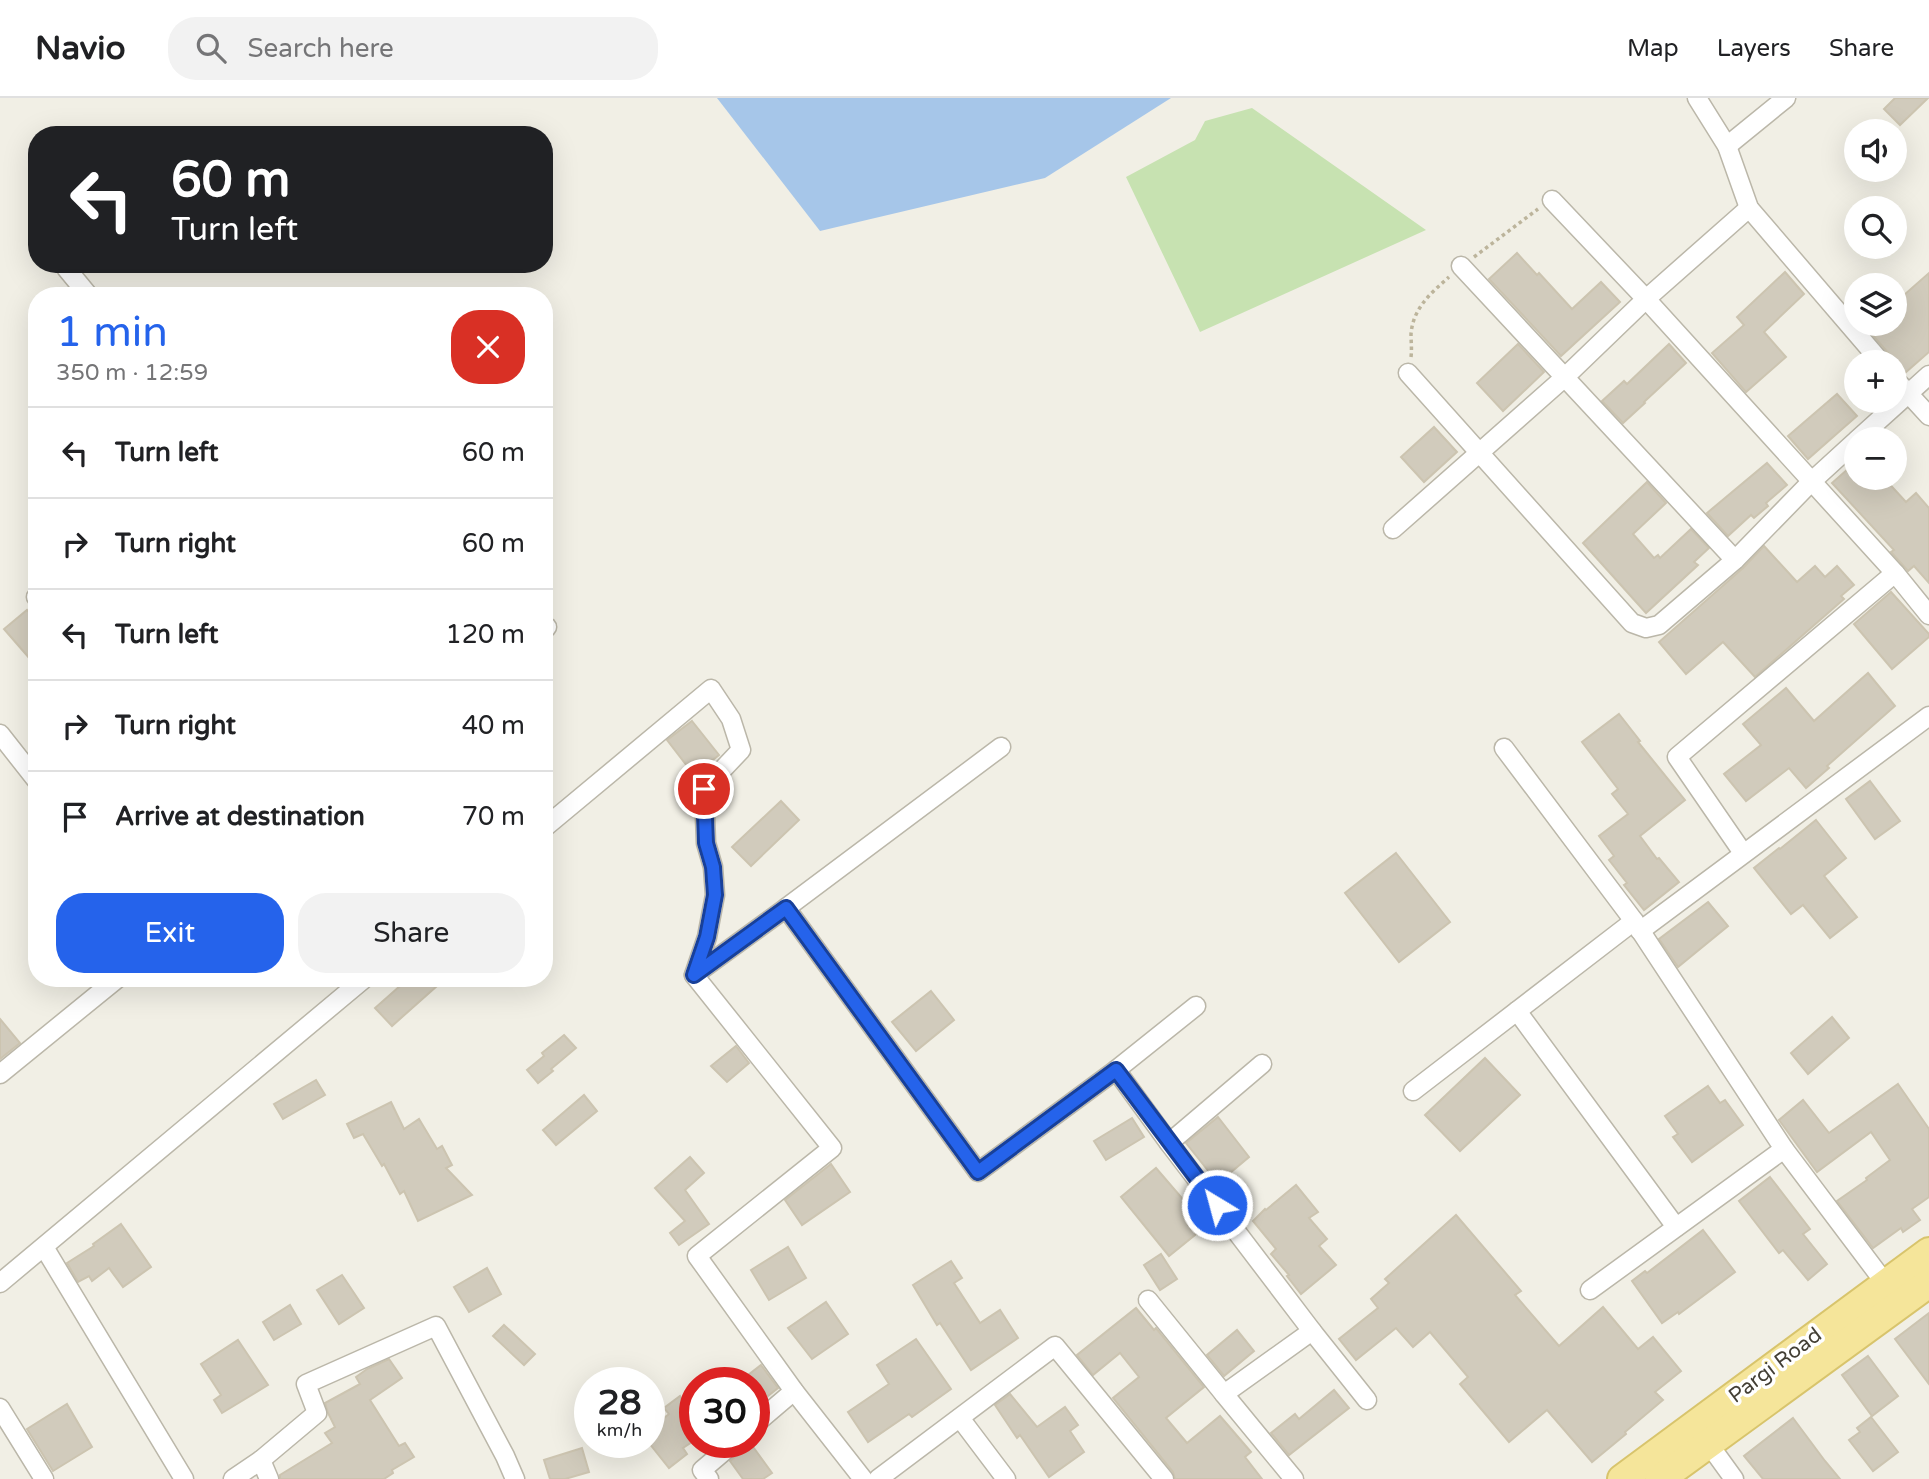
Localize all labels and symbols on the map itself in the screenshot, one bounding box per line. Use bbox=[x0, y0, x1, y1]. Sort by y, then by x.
pin bbox=[674, 759, 734, 819]
position arrow bbox=[1180, 1168, 1254, 1242]
street label: Pargi Road bbox=[1724, 1322, 1827, 1408]
speed limit sign: 30 bbox=[679, 1367, 770, 1458]

